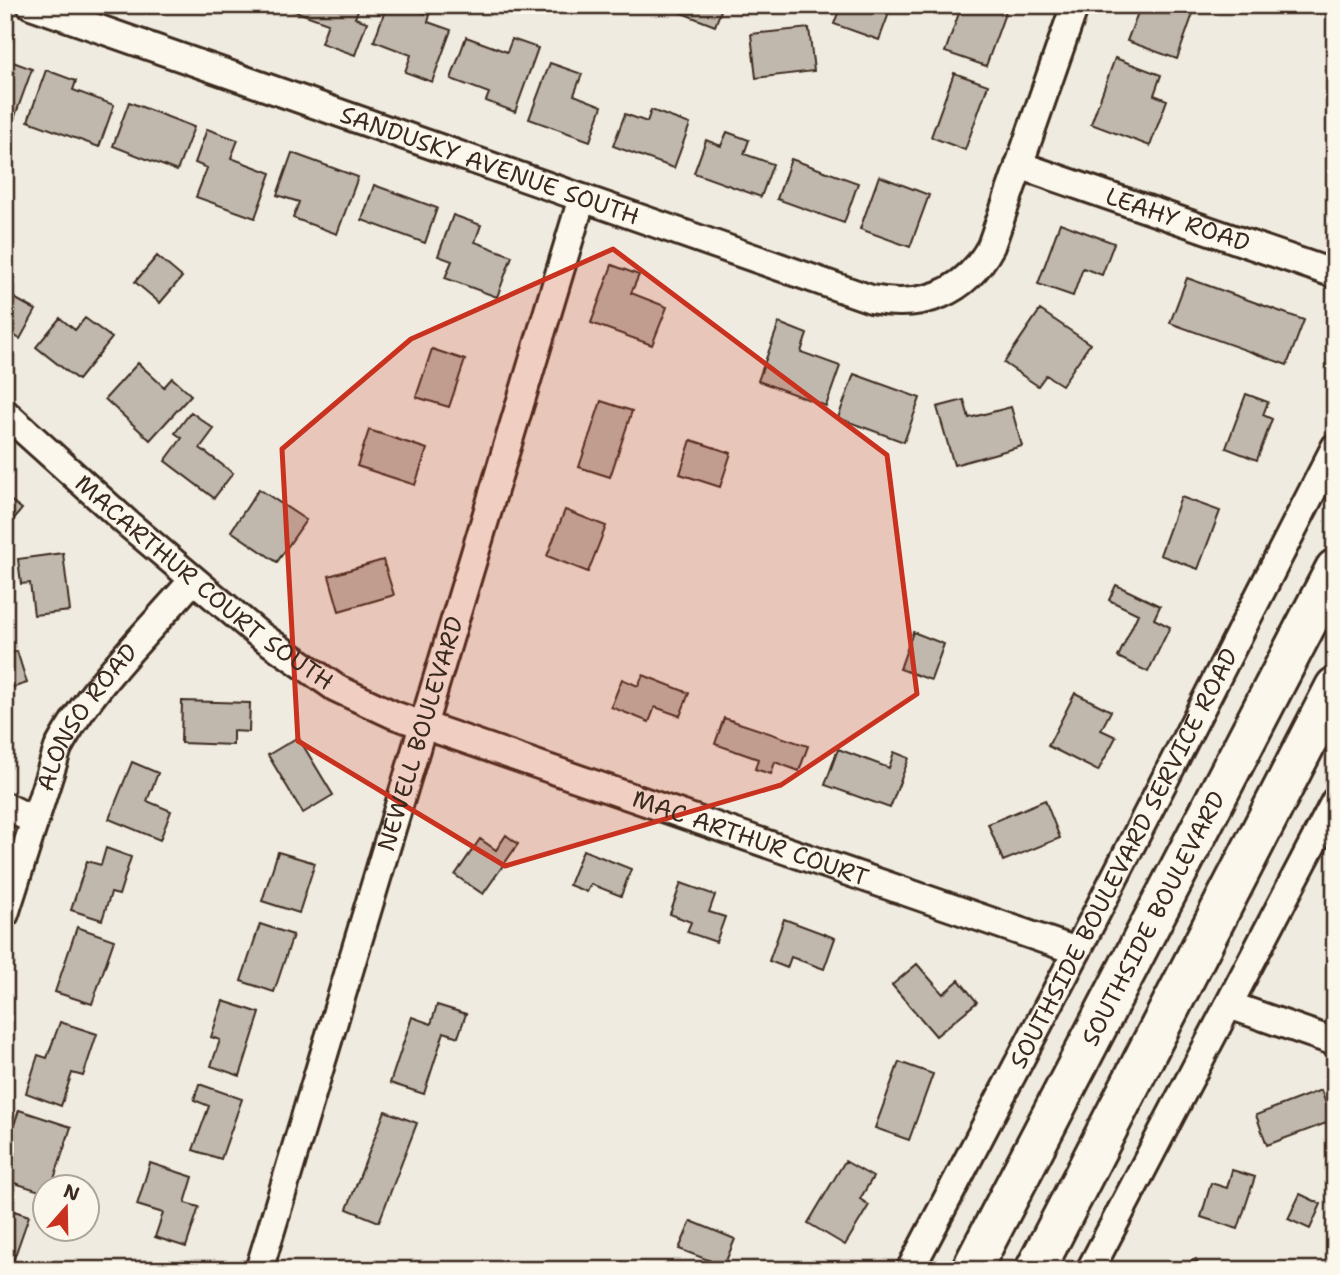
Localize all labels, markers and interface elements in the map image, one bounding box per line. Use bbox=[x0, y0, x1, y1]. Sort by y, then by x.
street label: SANDUSKY AVENUE SOUTH bbox=[336, 98, 644, 233]
street label: LEAHY ROAD bbox=[1101, 180, 1254, 259]
street label: MACARTHUR COURT SOUTH bbox=[68, 468, 340, 698]
street label: NEWELL BOULEVARD bbox=[370, 612, 471, 855]
street label: ALONSO ROAD bbox=[29, 637, 145, 795]
street label: SOUTHSIDE BOULEVARD SERVICE ROAD bbox=[1004, 644, 1242, 1074]
street label: MAC ARTHUR COURT bbox=[628, 783, 873, 894]
street label: SOUTHSIDE BOULEVARD bbox=[1077, 787, 1231, 1053]
north arrow bbox=[32, 1174, 102, 1244]
text: N bbox=[60, 1178, 83, 1207]

